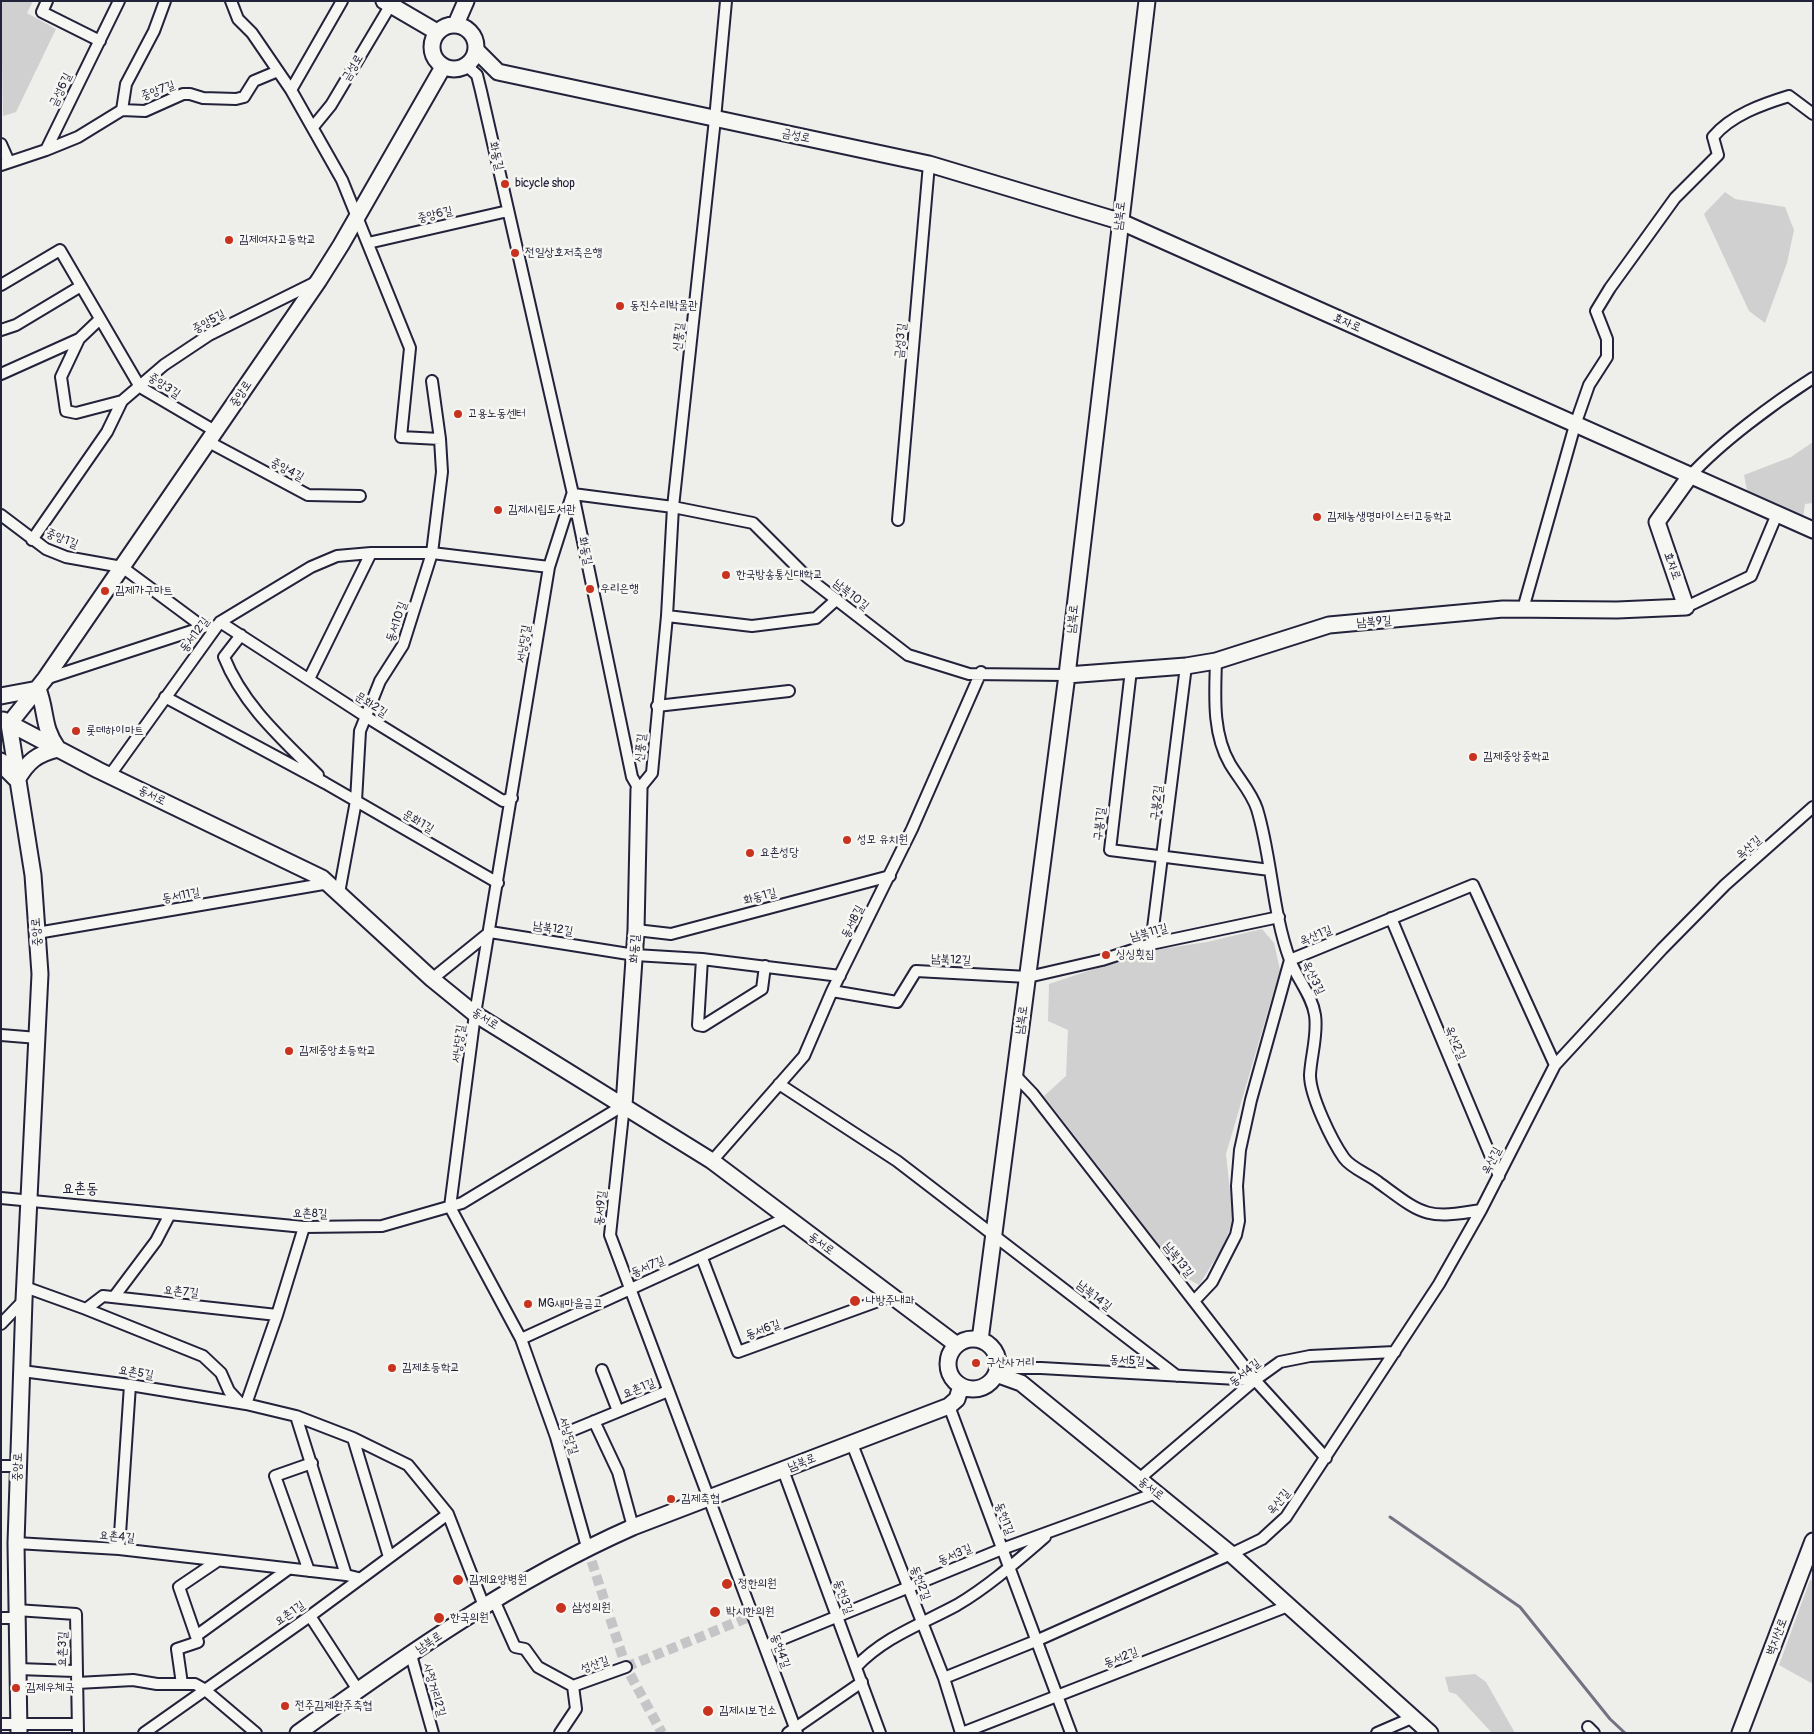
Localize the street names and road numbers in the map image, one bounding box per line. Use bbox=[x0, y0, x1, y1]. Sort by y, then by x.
street label: 금성로 bbox=[339, 52, 367, 84]
street label: 금성6길 bbox=[47, 71, 75, 109]
street label: 중앙7길 bbox=[139, 78, 177, 104]
street label: 금성로 bbox=[780, 126, 812, 146]
street label: 화동길 bbox=[486, 140, 506, 172]
street label: 남북로 bbox=[1111, 201, 1129, 231]
street label: 중앙6길 bbox=[416, 204, 454, 226]
street label: 중앙5길 bbox=[190, 307, 228, 337]
street label: 효자로 bbox=[1331, 311, 1363, 335]
street label: 신풍길 bbox=[670, 322, 688, 352]
street label: 금성3길 bbox=[892, 323, 910, 359]
street label: 중앙3길 bbox=[145, 370, 183, 402]
street label: 중앙로 bbox=[227, 378, 255, 410]
street label: 중앙4길 bbox=[268, 455, 306, 485]
street label: 중앙1길 bbox=[44, 526, 80, 552]
street label: 화동길 bbox=[575, 535, 595, 567]
street label: 효자로 bbox=[1660, 550, 1684, 582]
street label: 남북10길 bbox=[830, 576, 872, 614]
street label: 동서10길 bbox=[383, 600, 411, 644]
street label: 남북로 bbox=[1064, 604, 1082, 634]
street label: 남북9길 bbox=[1356, 614, 1392, 630]
street label: 동서12길 bbox=[177, 615, 213, 655]
street label: 서낭당길 bbox=[514, 624, 534, 664]
street label: 문화2길 bbox=[352, 689, 390, 721]
street label: 신풍길 bbox=[633, 733, 649, 763]
street label: 동서로 bbox=[136, 783, 168, 809]
street label: 구봉2길 bbox=[1148, 784, 1166, 822]
street label: 구봉1길 bbox=[1091, 806, 1109, 842]
street label: 문화1길 bbox=[400, 807, 436, 837]
street label: 옥산길 bbox=[1733, 833, 1765, 863]
street label: 동서11길 bbox=[161, 886, 201, 906]
street label: 화동1길 bbox=[742, 886, 778, 908]
street label: 동서8길 bbox=[839, 903, 867, 941]
street label: 중앙로 bbox=[29, 917, 45, 947]
street label: 남북12길 bbox=[532, 919, 574, 939]
street label: 남북11길 bbox=[1129, 921, 1169, 945]
street label: 옥산1길 bbox=[1298, 923, 1334, 949]
street label: 화동길 bbox=[627, 934, 643, 964]
street label: 남북12길 bbox=[930, 952, 972, 968]
street label: 옥산3길 bbox=[1299, 959, 1327, 997]
street label: 동서로 bbox=[469, 1005, 501, 1033]
street label: 남북로 bbox=[1013, 1005, 1031, 1035]
street label: 서낭당길 bbox=[449, 1024, 469, 1064]
street label: 옥산2길 bbox=[1441, 1024, 1469, 1062]
street label: 옥산길 bbox=[1479, 1145, 1505, 1177]
street label: 동서9길 bbox=[592, 1190, 610, 1226]
street label: 요촌8길 bbox=[292, 1206, 328, 1222]
street label: 동서로 bbox=[805, 1230, 837, 1258]
street label: 남북13길 bbox=[1160, 1240, 1196, 1280]
street label: 동서7길 bbox=[629, 1253, 667, 1281]
street label: 남북14길 bbox=[1074, 1278, 1114, 1314]
street label: 요촌7길 bbox=[163, 1283, 199, 1301]
street label: 동서6길 bbox=[744, 1317, 782, 1343]
street label: 동서5길 bbox=[1109, 1353, 1145, 1369]
street label: 동서4길 bbox=[1227, 1356, 1263, 1390]
street label: 요촌5길 bbox=[117, 1363, 155, 1383]
street label: 요촌1길 bbox=[621, 1376, 657, 1402]
street label: 서낭당길 bbox=[555, 1415, 581, 1457]
street label: 남북로 bbox=[786, 1451, 818, 1475]
street label: 중앙로 bbox=[10, 1452, 26, 1482]
street label: 동서로 bbox=[1135, 1474, 1167, 1504]
street label: 옥산길 bbox=[1264, 1486, 1294, 1518]
street label: 동헌1길 bbox=[991, 1501, 1017, 1537]
street label: 요촌4길 bbox=[98, 1528, 136, 1546]
street label: 동서3길 bbox=[936, 1541, 974, 1569]
street label: 동헌2길 bbox=[907, 1564, 933, 1602]
street label: 동헌3길 bbox=[830, 1578, 856, 1616]
street label: 요촌1길 bbox=[272, 1598, 308, 1630]
street label: 벽지산로 bbox=[1763, 1616, 1791, 1658]
street label: 남북로 bbox=[413, 1629, 445, 1657]
street label: 요촌3길 bbox=[55, 1631, 71, 1667]
street label: 동헌4길 bbox=[767, 1632, 793, 1670]
street label: 동서2길 bbox=[1102, 1645, 1140, 1671]
street label: 성산길 bbox=[579, 1653, 611, 1677]
street label: 사정거리2길 bbox=[420, 1662, 448, 1718]

